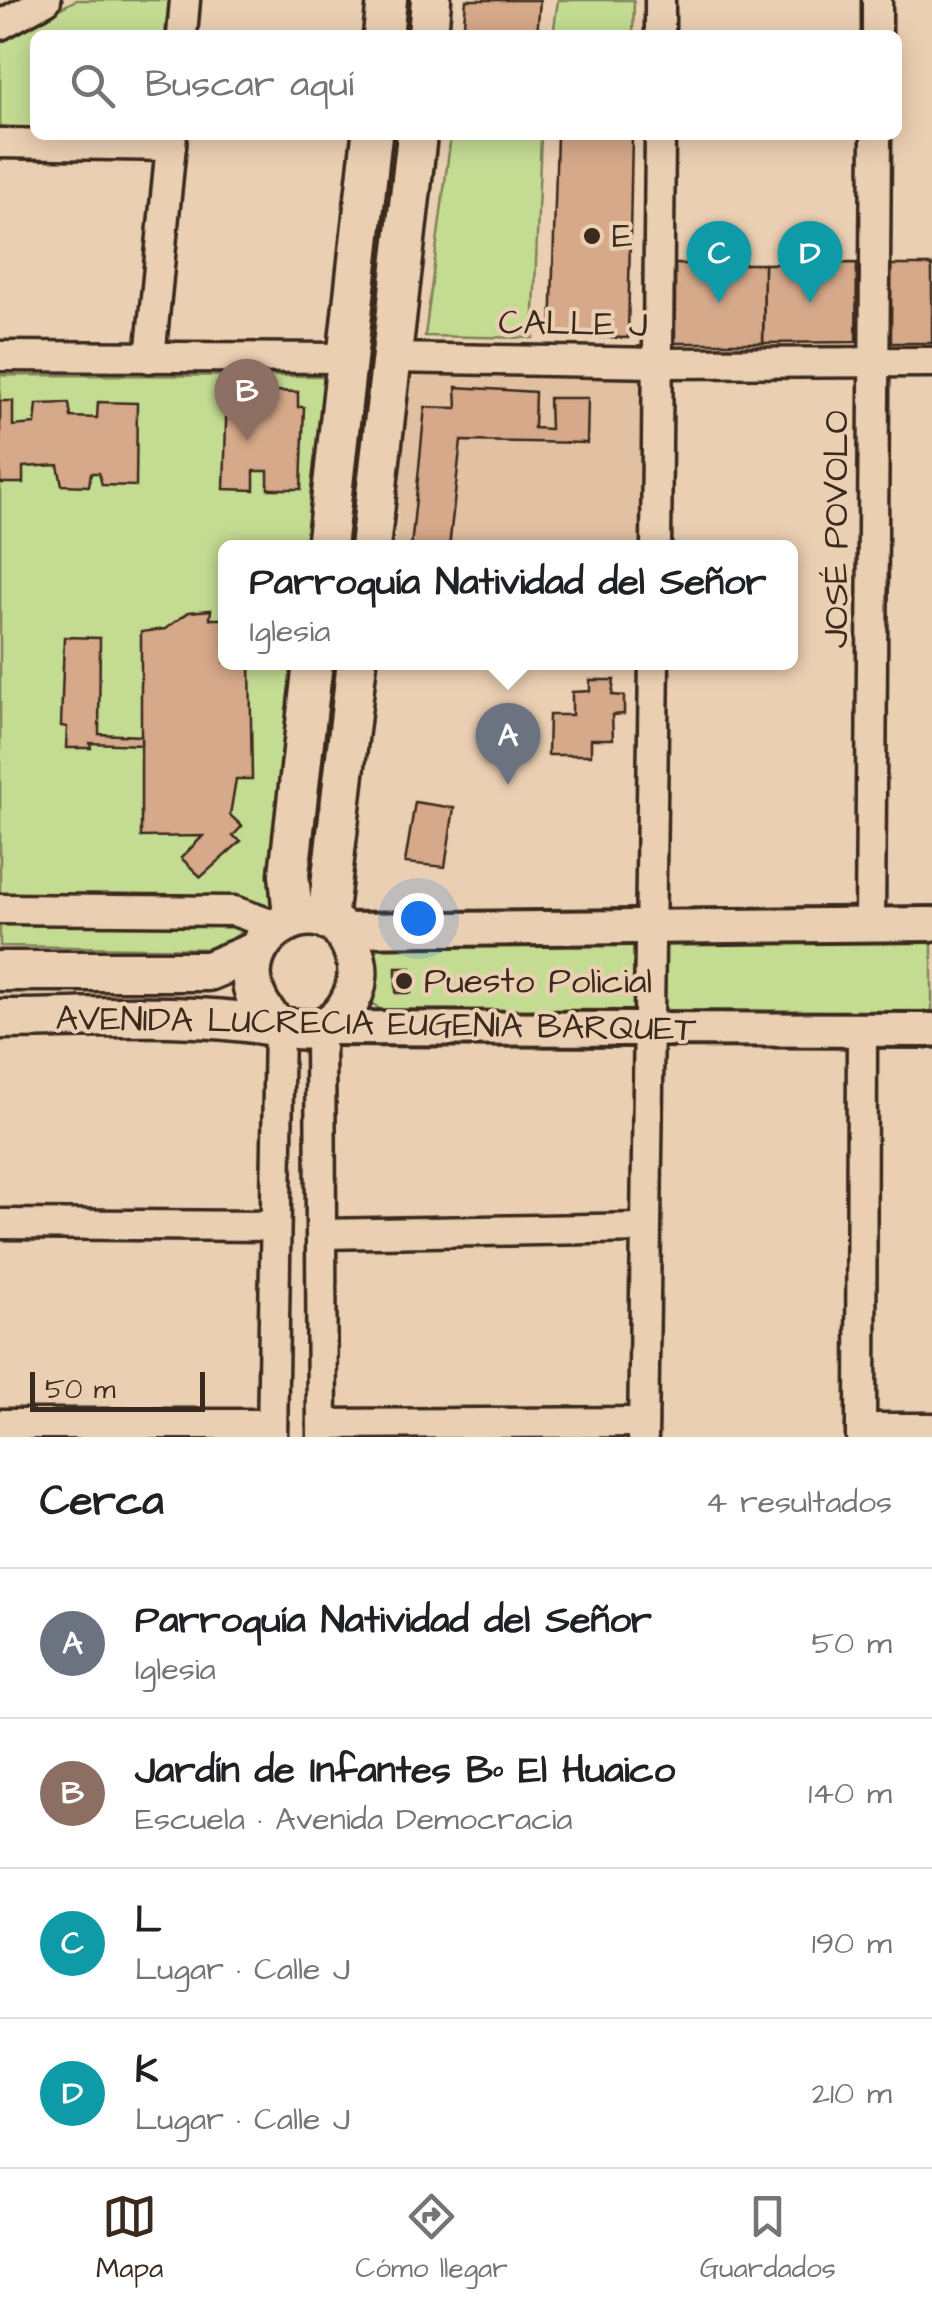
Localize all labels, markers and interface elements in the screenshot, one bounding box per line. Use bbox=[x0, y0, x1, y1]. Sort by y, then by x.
search box bbox=[30, 30, 902, 140]
icon: search bbox=[65, 58, 120, 113]
text: Buscar aquí bbox=[145, 59, 354, 111]
place label: E bbox=[612, 212, 633, 261]
pin: C bbox=[686, 220, 752, 303]
pin: D bbox=[778, 220, 842, 303]
marker: E bbox=[581, 225, 603, 247]
street label: CALLE J bbox=[498, 298, 648, 350]
pin: B bbox=[214, 358, 280, 441]
street label: JOSÉ POVOLO bbox=[812, 410, 861, 648]
popup bbox=[218, 540, 798, 670]
text: Parroquía Natividad del Señor bbox=[250, 557, 766, 609]
text: Iglesia bbox=[250, 609, 330, 654]
pin: A bbox=[476, 702, 540, 785]
your location bbox=[393, 893, 444, 944]
place label: Puesto Policial bbox=[424, 957, 652, 1006]
marker: Puesto Policial bbox=[393, 970, 415, 992]
street label: AVENIDA LUCRECIA EUGENIA BARQUET bbox=[55, 994, 697, 1054]
scale bar bbox=[30, 1367, 205, 1412]
text: 50 m bbox=[45, 1370, 116, 1409]
text: Cerca bbox=[40, 1473, 164, 1531]
text: 4 resultados bbox=[705, 1480, 892, 1525]
text: Parroquía Natividad del Señor bbox=[135, 1595, 652, 1647]
text: A bbox=[62, 1621, 83, 1666]
text: 50 m bbox=[811, 1621, 892, 1666]
text: Iglesia bbox=[135, 1647, 216, 1692]
text: Jardín de Infantes Bº El Huaico bbox=[135, 1745, 675, 1797]
text: B bbox=[61, 1771, 84, 1816]
text: 140 m bbox=[808, 1771, 892, 1816]
text: Escuela · Avenida Democracia bbox=[135, 1797, 573, 1842]
text: L bbox=[135, 1895, 161, 1947]
text: C bbox=[61, 1921, 84, 1966]
text: 190 m bbox=[812, 1921, 892, 1966]
text: Lugar · Calle J bbox=[135, 1947, 350, 1992]
text: K bbox=[135, 2045, 158, 2097]
text: D bbox=[62, 2071, 83, 2116]
text: 210 m bbox=[812, 2071, 892, 2116]
text: Lugar · Calle J bbox=[135, 2097, 350, 2142]
tab: Mapa bbox=[96, 2189, 163, 2288]
tab: Cómo llegar bbox=[355, 2189, 508, 2288]
tab: Guardados bbox=[700, 2189, 836, 2288]

